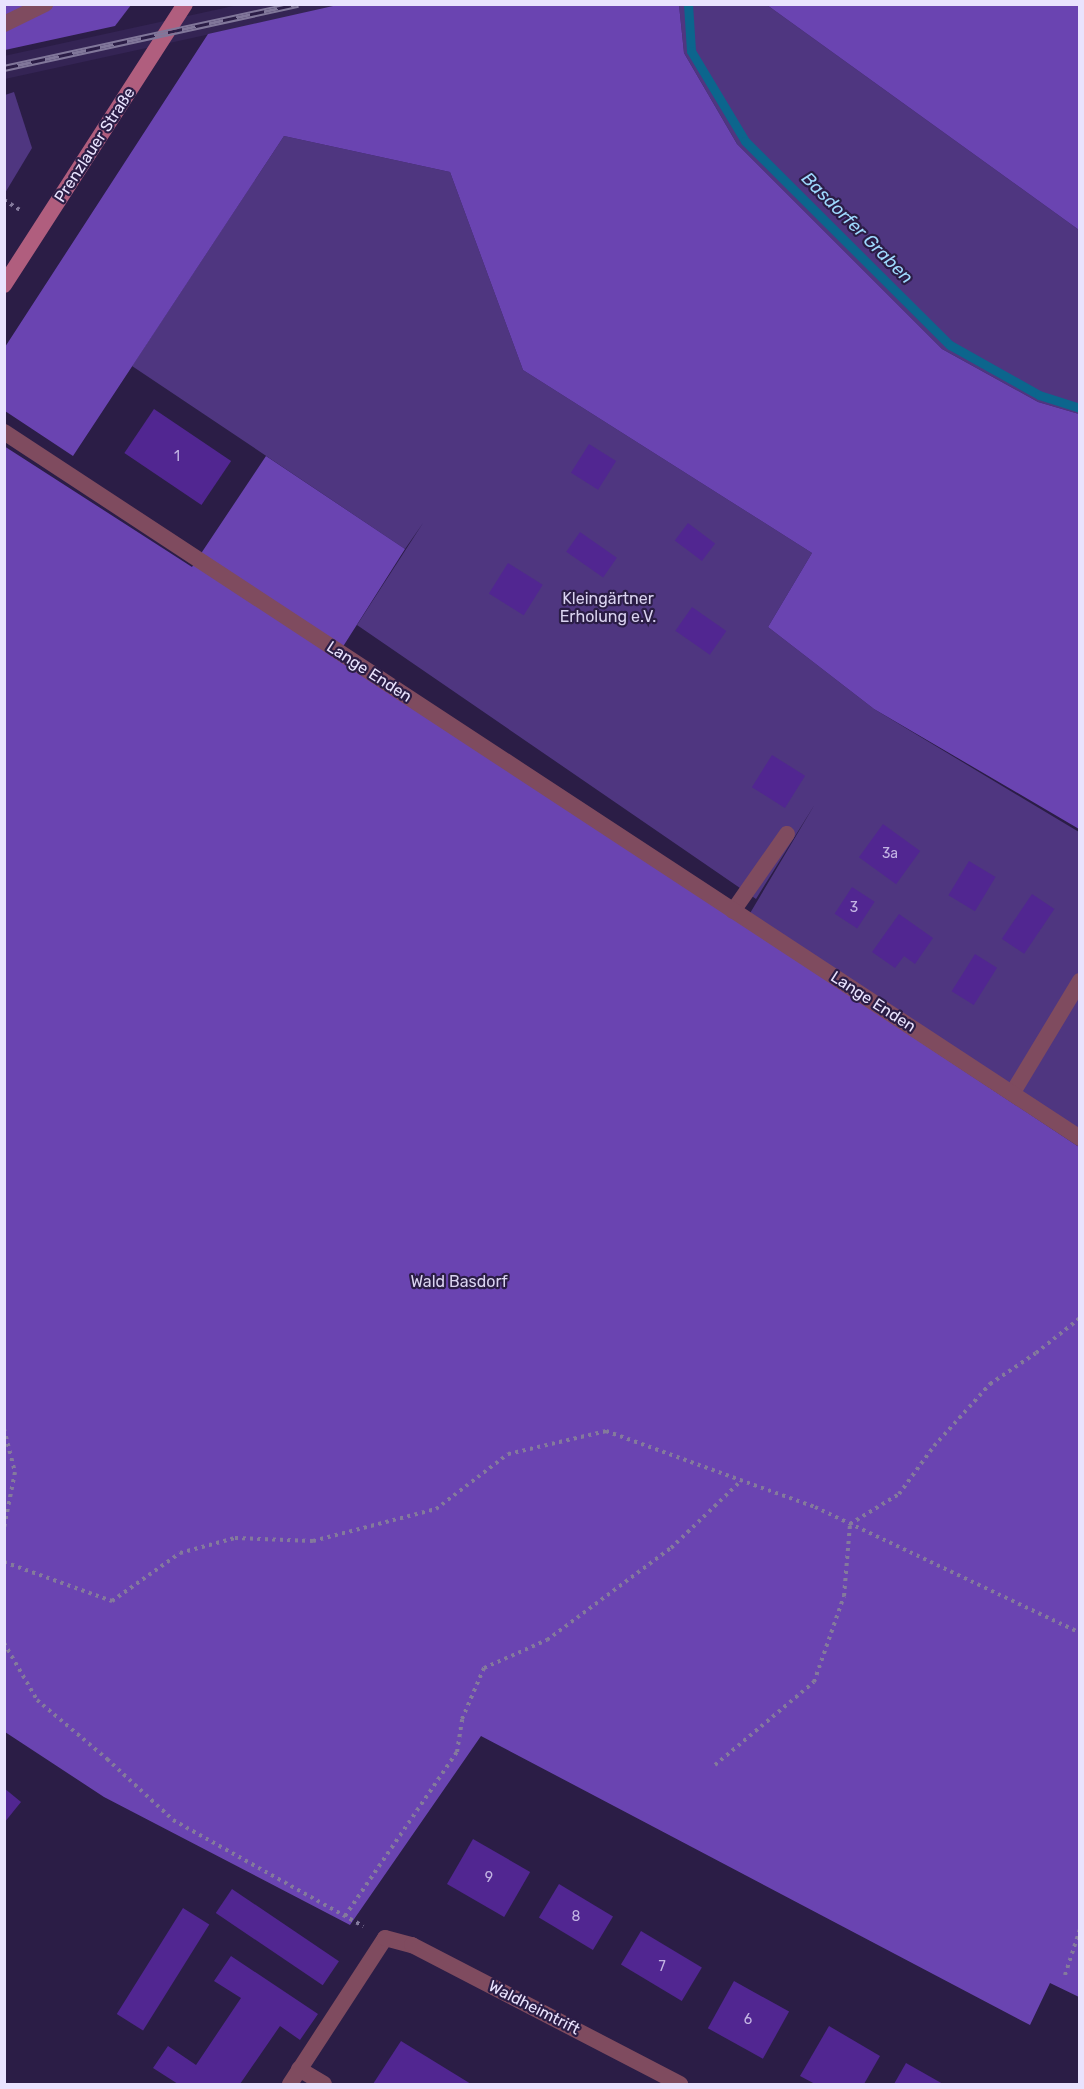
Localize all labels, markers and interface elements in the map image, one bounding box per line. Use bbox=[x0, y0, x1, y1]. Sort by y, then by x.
street label: Prenzlauer Straße bbox=[51, 84, 139, 206]
water label: Basdorfer Graben bbox=[797, 168, 917, 288]
house number: 1 bbox=[174, 449, 180, 465]
park label: Kleingärtner Erholung e.V. bbox=[560, 589, 656, 627]
street label: Lange Enden bbox=[323, 637, 415, 707]
house number: 3a bbox=[882, 846, 898, 862]
house number: 3 bbox=[850, 900, 858, 916]
street label: Lange Enden bbox=[827, 967, 919, 1037]
park label: Wald Basdorf bbox=[410, 1272, 508, 1292]
house number: 9 bbox=[485, 1870, 493, 1886]
house number: 8 bbox=[572, 1909, 580, 1925]
house number: 7 bbox=[658, 1959, 666, 1975]
street label: Waldheimtrift bbox=[485, 1977, 583, 2039]
house number: 6 bbox=[744, 2012, 752, 2028]

